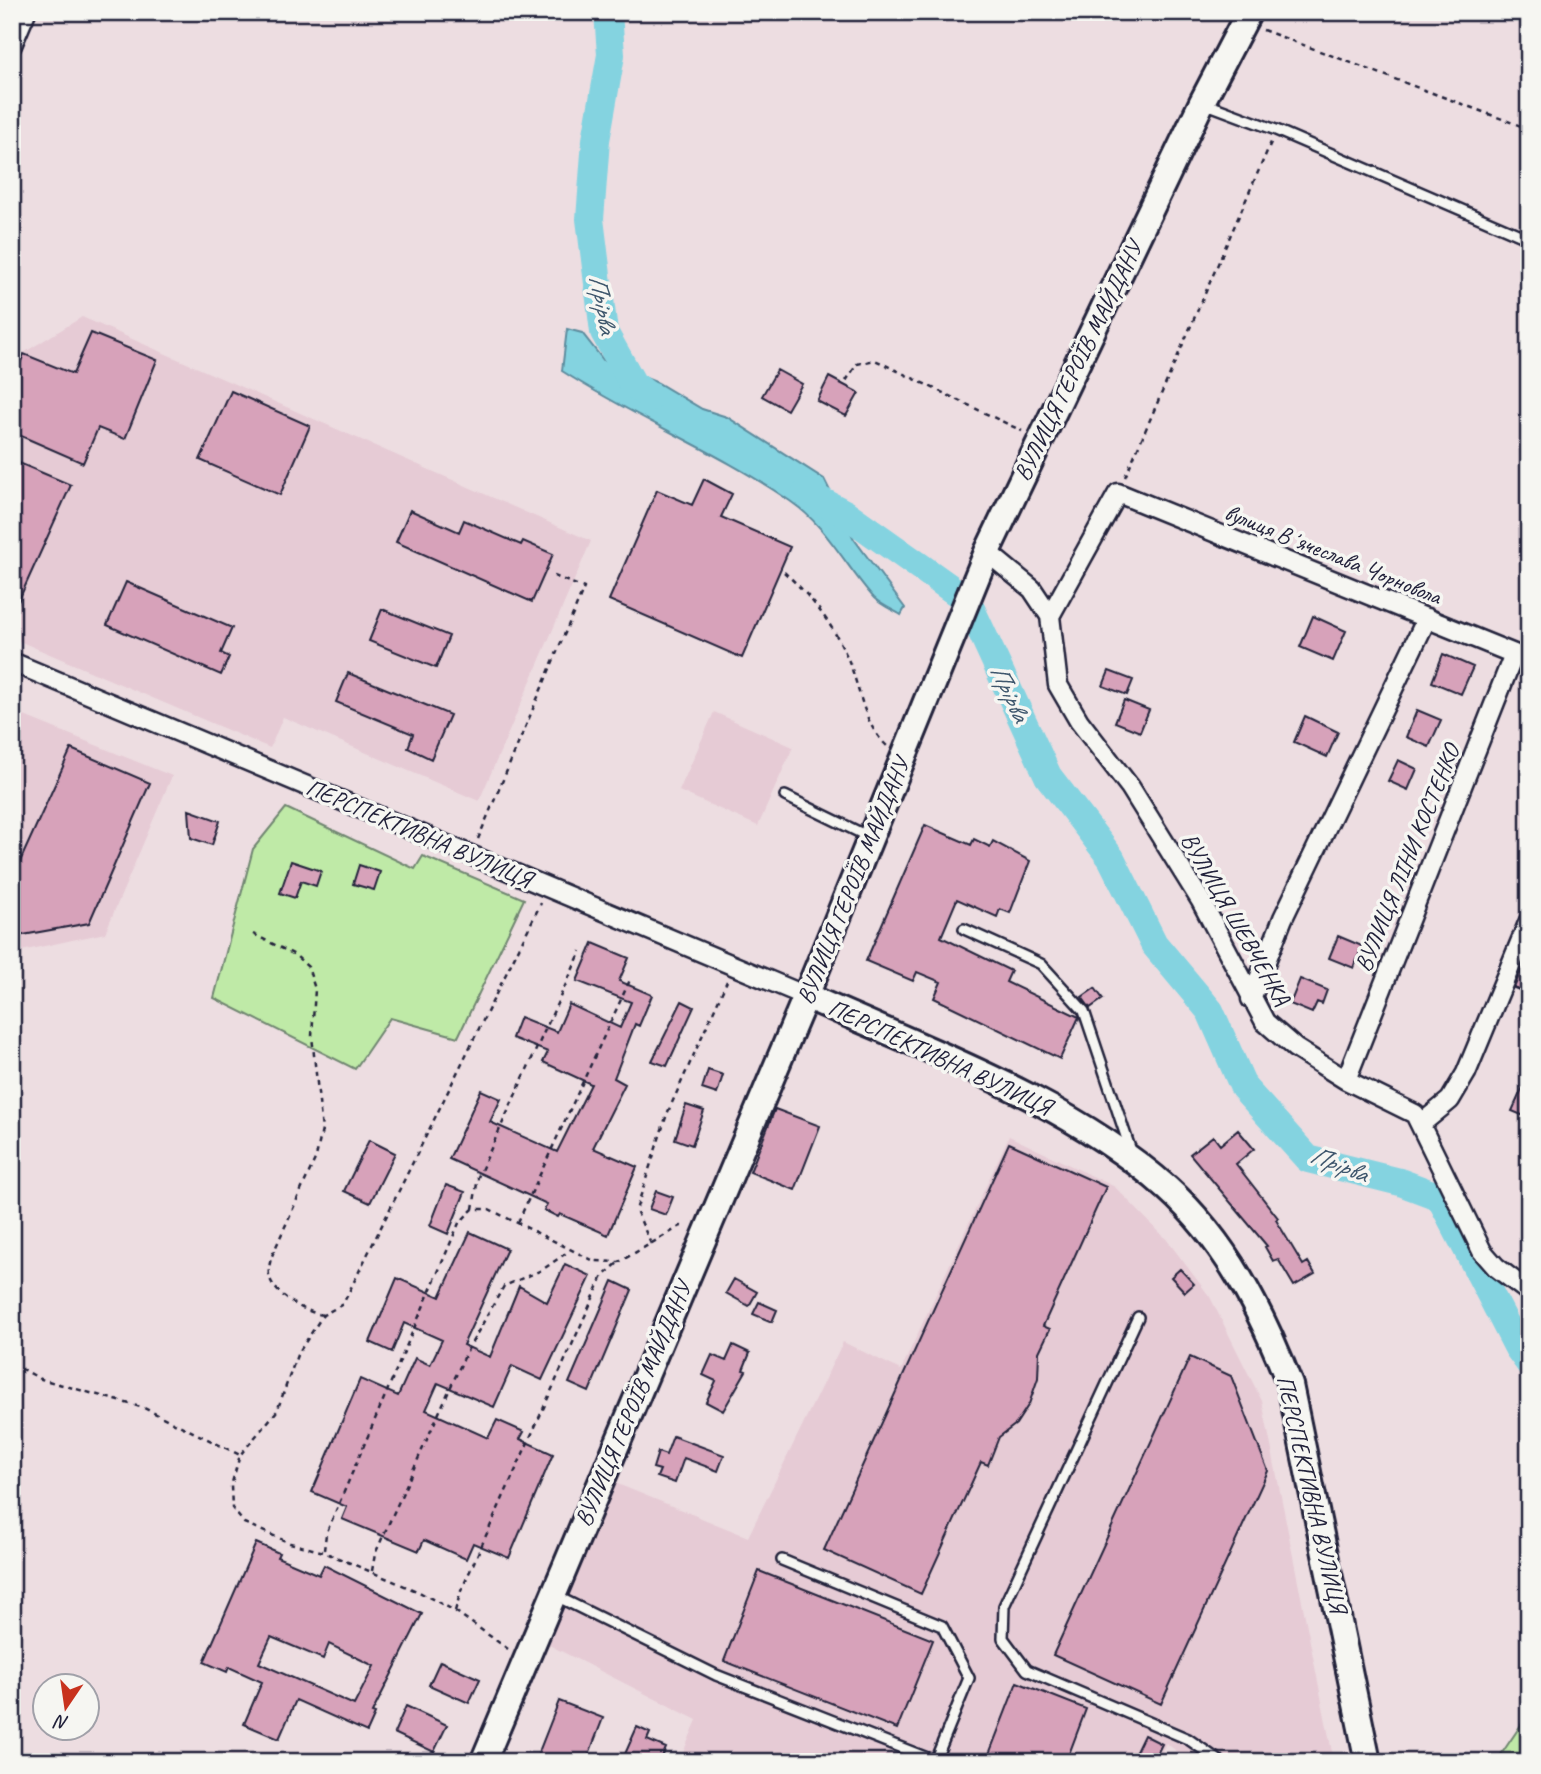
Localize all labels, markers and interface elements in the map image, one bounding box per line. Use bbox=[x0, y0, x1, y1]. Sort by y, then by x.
street label: ВУЛИЦЯ ГЕРОЇВ МАЙДАНУ bbox=[1007, 233, 1151, 486]
water label: Прірва bbox=[581, 272, 625, 339]
street label: вулиця Вʼячеслава Чорновола bbox=[1220, 497, 1447, 612]
water label: Прірва bbox=[983, 659, 1039, 729]
street label: ВУЛИЦЯ ЛІНИ КОСТЕНКО bbox=[1348, 737, 1467, 976]
street label: ВУЛИЦЯ ГЕРОЇВ МАЙДАНУ bbox=[790, 750, 917, 1008]
street label: ПЕРСПЕКТИВНА ВУЛИЦЯ bbox=[302, 772, 540, 896]
street label: ВУЛИЦЯ ШЕВЧЕНКА bbox=[1174, 827, 1298, 1011]
street label: ПЕРСПЕКТИВНА ВУЛИЦЯ bbox=[824, 992, 1060, 1123]
water label: Прірва bbox=[1306, 1138, 1375, 1191]
street label: ВУЛИЦЯ ГЕРОЇВ МАЙДАНУ bbox=[568, 1274, 700, 1531]
street label: ПЕРСПЕКТИВНА ВУЛИЦЯ bbox=[1270, 1373, 1355, 1619]
north arrow bbox=[32, 1672, 102, 1742]
text: N bbox=[51, 1709, 71, 1736]

